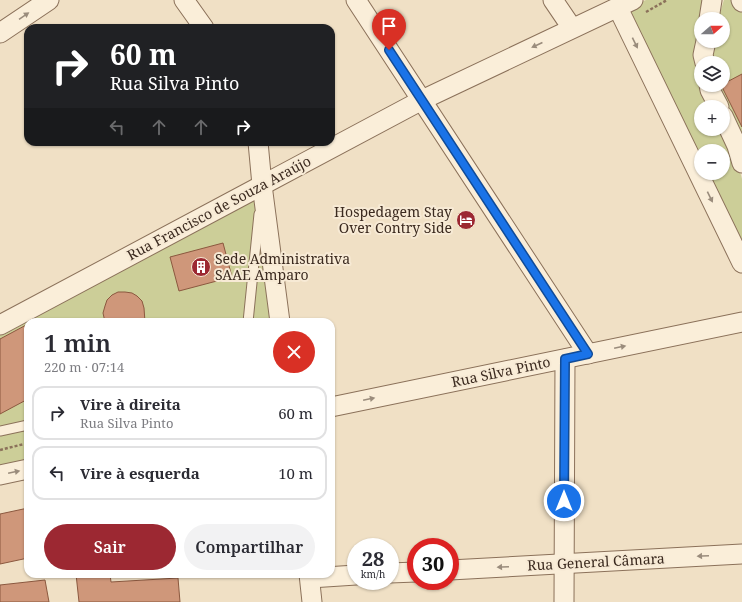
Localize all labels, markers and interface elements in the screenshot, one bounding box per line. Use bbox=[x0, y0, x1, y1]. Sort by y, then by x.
pin bbox=[372, 9, 406, 50]
one-way arrow bbox=[19, 12, 30, 20]
north arrow bbox=[694, 12, 730, 48]
map controls bbox=[694, 12, 730, 180]
icon: arrive bbox=[378, 15, 400, 37]
text: 60 m bbox=[110, 35, 177, 73]
one-way arrow bbox=[632, 37, 638, 48]
icon: right bbox=[44, 40, 96, 92]
one-way arrow bbox=[531, 42, 543, 48]
button: layers bbox=[694, 56, 730, 92]
text: Rua Silva Pinto bbox=[110, 71, 239, 95]
button: + bbox=[694, 100, 730, 136]
icon: left bbox=[106, 116, 128, 138]
icon: ahead bbox=[148, 116, 170, 138]
icon: ahead bbox=[190, 116, 212, 138]
icon: right bbox=[232, 116, 254, 138]
button: − bbox=[694, 144, 730, 180]
street label: Rua Francisco de Souza Araújo bbox=[124, 151, 314, 264]
one-way arrow bbox=[707, 192, 713, 203]
place label: Hospedagem Stay Over Contry Side bbox=[334, 202, 452, 237]
hotel icon: Hospedagem Stay Over Contry Side bbox=[455, 209, 477, 231]
place label: Sede Administrativa SAAE Amparo bbox=[215, 249, 350, 284]
building icon: Sede Administrativa SAAE Amparo bbox=[190, 256, 212, 278]
text: 1 min bbox=[44, 326, 111, 359]
button: close bbox=[273, 331, 315, 373]
one-way arrow bbox=[614, 344, 626, 350]
street label: Rua Silva Pinto bbox=[450, 352, 552, 391]
text: 220 m · 07:14 bbox=[44, 358, 124, 376]
text: Vire à direita bbox=[80, 394, 181, 414]
one-way arrow bbox=[363, 396, 375, 402]
icon: right bbox=[46, 402, 68, 424]
text: 60 m bbox=[278, 403, 313, 423]
text: Rua Silva Pinto bbox=[80, 414, 173, 432]
icon: left bbox=[46, 462, 68, 484]
text: Vire à esquerda bbox=[80, 463, 200, 483]
text: 10 m bbox=[278, 463, 313, 483]
one-way arrow bbox=[8, 468, 20, 474]
position arrow bbox=[543, 480, 585, 522]
button: Sair bbox=[44, 524, 176, 570]
button: Compartilhar bbox=[184, 524, 315, 570]
speed limit sign: 30 bbox=[407, 538, 459, 590]
text: 28 bbox=[362, 545, 384, 572]
street label: Rua General Câmara bbox=[527, 548, 665, 575]
one-way arrow bbox=[696, 553, 709, 559]
one-way arrow bbox=[497, 564, 509, 571]
text: km/h bbox=[361, 567, 385, 581]

